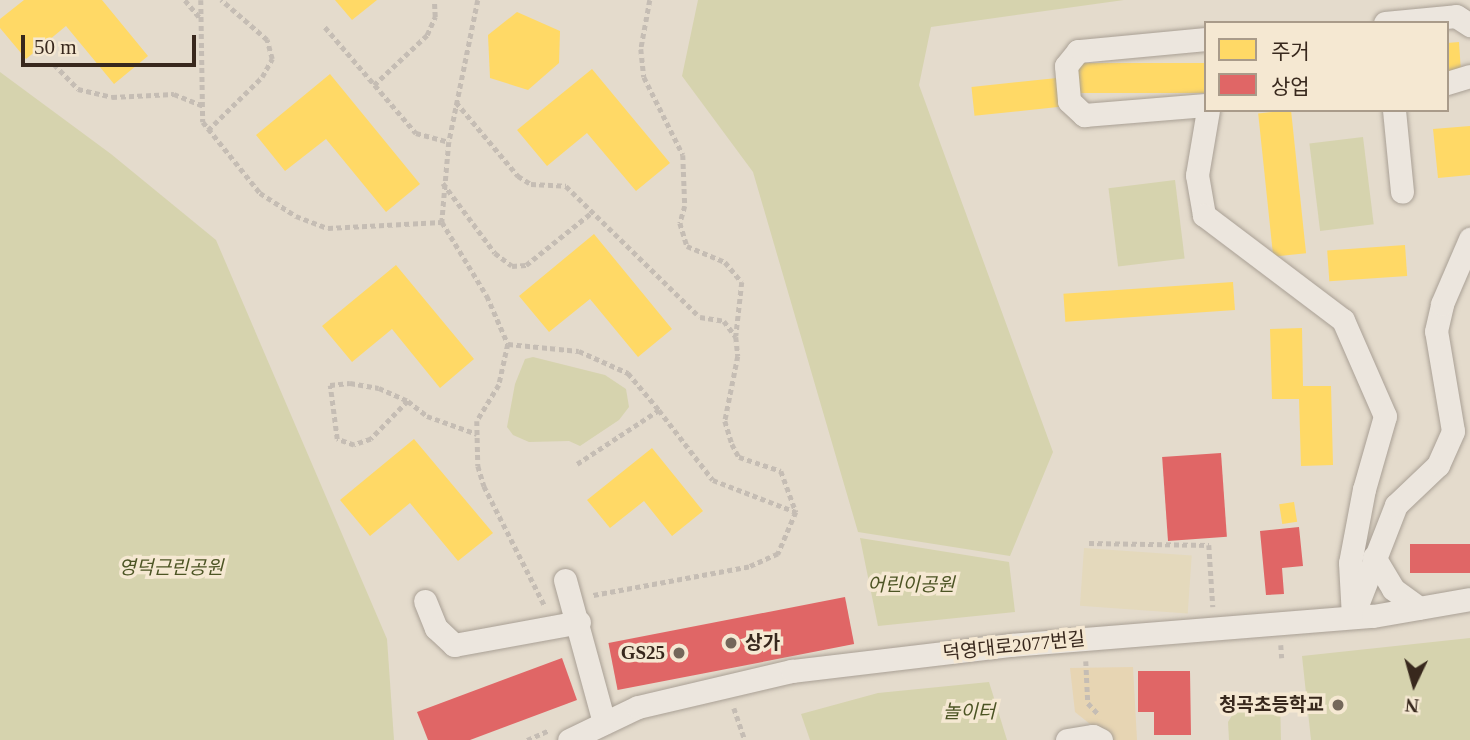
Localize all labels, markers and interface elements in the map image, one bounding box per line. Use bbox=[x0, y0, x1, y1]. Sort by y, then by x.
scale bar bbox=[24, 21, 200, 65]
legend bbox=[1204, 21, 1449, 112]
text: 50 m bbox=[34, 35, 77, 59]
text: 주거 bbox=[1271, 40, 1310, 64]
text: 상업 bbox=[1271, 75, 1310, 99]
park label: 영덕근린공원 bbox=[119, 557, 223, 579]
park label: 어린이공원 bbox=[867, 574, 955, 596]
street label: 덕영대로2077번길 bbox=[942, 627, 1086, 665]
place label: 상가 bbox=[745, 632, 780, 654]
marker: 상가 bbox=[723, 635, 739, 651]
place label: GS25 bbox=[621, 642, 665, 664]
marker: GS25 bbox=[671, 645, 687, 661]
north arrow bbox=[1379, 649, 1449, 719]
place label: 청곡초등학교 bbox=[1219, 694, 1324, 716]
text: N bbox=[1404, 694, 1420, 716]
marker: 청곡초등학교 bbox=[1330, 697, 1346, 713]
park label: 놀이터 bbox=[943, 701, 995, 723]

